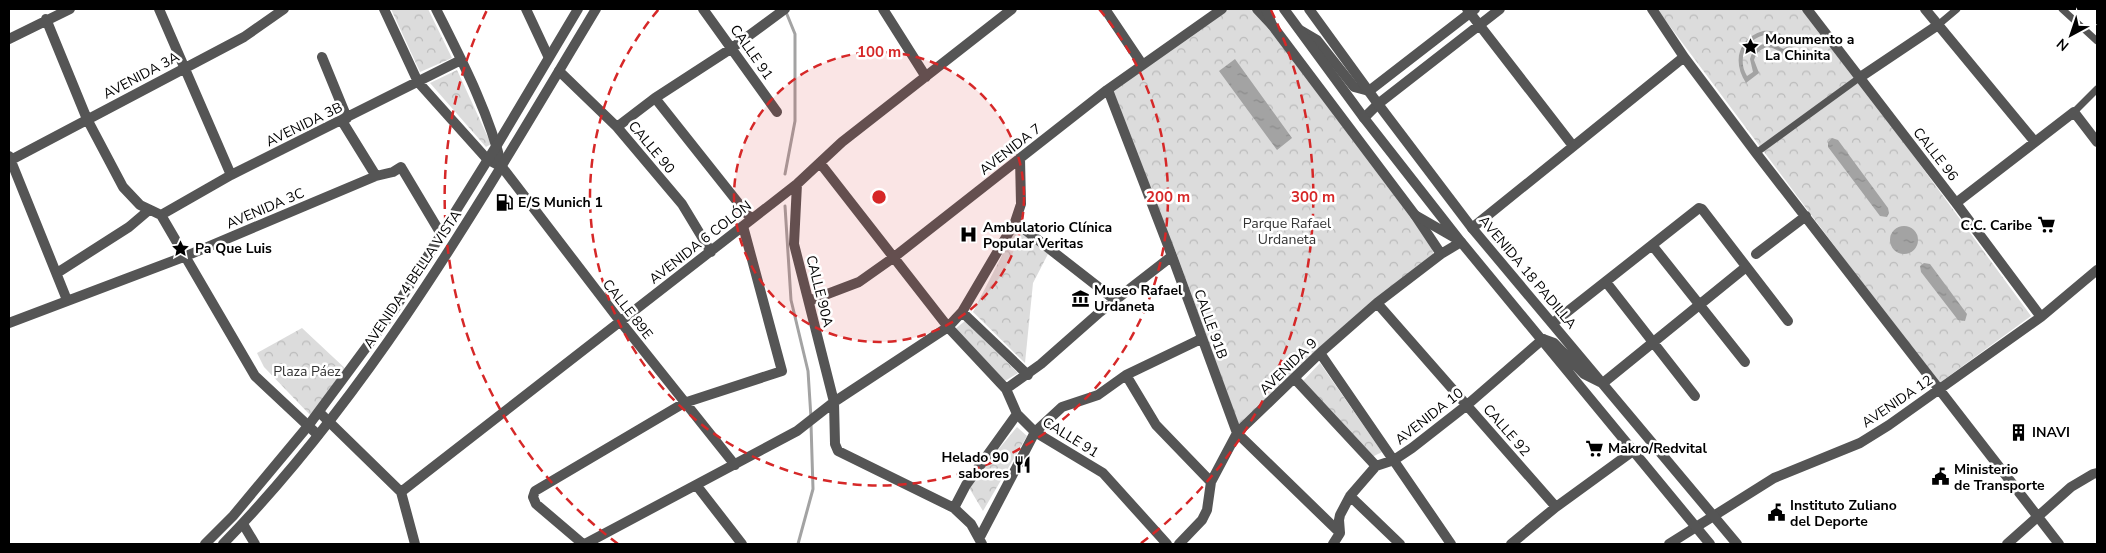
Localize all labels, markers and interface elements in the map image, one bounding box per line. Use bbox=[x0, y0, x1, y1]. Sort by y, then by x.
north arrow bbox=[2046, 10, 2096, 60]
street label: CALLE 91 bbox=[726, 21, 777, 84]
place label: Monumento a La Chinita bbox=[1765, 30, 1854, 65]
text: N bbox=[2053, 34, 2073, 55]
place icon: Monumento a La Chinita bbox=[1741, 37, 1761, 57]
text: 100 m bbox=[857, 42, 901, 62]
street label: AVENIDA 3A bbox=[100, 47, 183, 104]
street label: AVENIDA 3B bbox=[263, 98, 346, 151]
street label: CALLE 90 bbox=[624, 117, 679, 178]
street label: AVENIDA 7 bbox=[975, 119, 1045, 180]
street label: CALLE 96 bbox=[1909, 124, 1963, 185]
street label: AVENIDA 3C bbox=[223, 183, 307, 233]
text: 200 m bbox=[1146, 187, 1190, 207]
text: 300 m bbox=[1291, 187, 1335, 207]
centre of rings bbox=[870, 188, 888, 206]
fuel station icon: E/S Munich 1 bbox=[494, 192, 514, 212]
place label: E/S Munich 1 bbox=[518, 193, 603, 212]
street label: AVENIDA 6 COLÓN bbox=[645, 196, 756, 288]
street label: AVENIDA 4 BELLA VISTA bbox=[359, 206, 466, 352]
street label: AVENIDA 18 PADILLA bbox=[1474, 212, 1581, 333]
park label: Parque Rafael Urdaneta bbox=[1243, 214, 1332, 249]
supermarket icon: C.C. Caribe bbox=[2036, 215, 2056, 235]
place label: C.C. Caribe bbox=[1961, 216, 2032, 235]
place label: Ambulatorio Clínica Popular Veritas bbox=[983, 218, 1112, 253]
hospital icon: Ambulatorio Clínica Popular Veritas bbox=[959, 225, 979, 245]
place icon: Pa Que Luis bbox=[171, 238, 191, 258]
place label: Pa Que Luis bbox=[195, 239, 272, 258]
street label: CALLE 90A bbox=[801, 253, 838, 329]
street label: CALLE 89E bbox=[598, 275, 657, 343]
place label: Museo Rafael Urdaneta bbox=[1094, 281, 1183, 316]
street label: CALLE 91B bbox=[1189, 287, 1232, 362]
museum icon: Museo Rafael Urdaneta bbox=[1070, 288, 1090, 308]
street label: AVENIDA 9 bbox=[1255, 334, 1321, 399]
park label: Plaza Páez bbox=[273, 362, 341, 381]
street label: AVENIDA 12 bbox=[1858, 371, 1937, 432]
street label: AVENIDA 10 bbox=[1391, 384, 1467, 449]
street label: CALLE 92 bbox=[1479, 400, 1535, 460]
street label: CALLE 91 bbox=[1039, 413, 1103, 462]
building icon: INAVI bbox=[2008, 422, 2028, 442]
place label: INAVI bbox=[2032, 423, 2070, 442]
supermarket icon: Makro/Redvital bbox=[1584, 438, 1604, 458]
place label: Makro/Redvital bbox=[1608, 439, 1708, 458]
place label: Helado 90 sabores bbox=[941, 448, 1009, 483]
restaurant icon: Helado 90 sabores bbox=[1013, 455, 1033, 475]
place label: Ministerio de Transporte bbox=[1954, 460, 2045, 495]
public building icon: Ministerio de Transporte bbox=[1930, 467, 1950, 487]
place label: Instituto Zuliano del Deporte bbox=[1790, 496, 1897, 531]
public building icon: Instituto Zuliano del Deporte bbox=[1766, 503, 1786, 523]

